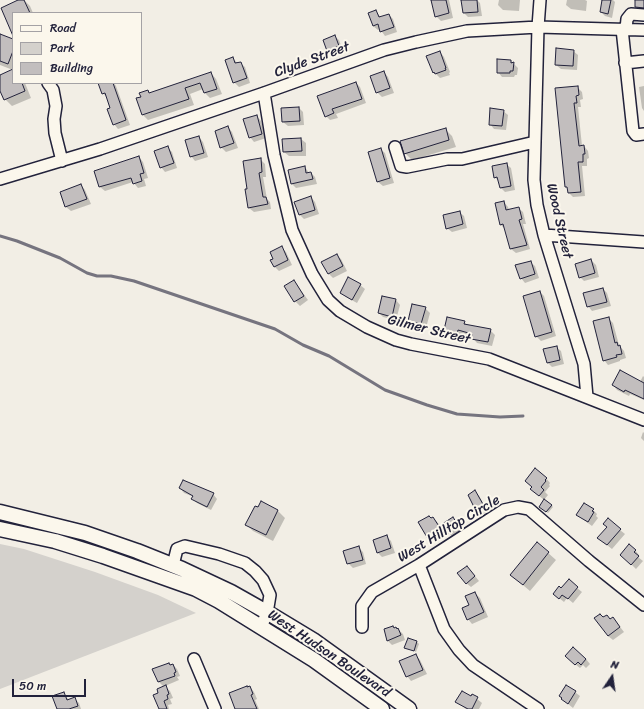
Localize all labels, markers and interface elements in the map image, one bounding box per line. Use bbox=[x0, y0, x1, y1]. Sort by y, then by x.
legend bbox=[12, 12, 142, 84]
text: Road bbox=[50, 17, 76, 39]
text: Park bbox=[50, 37, 75, 59]
street label: Clyde Street bbox=[272, 39, 352, 81]
text: Building bbox=[50, 57, 93, 79]
street label: Wood Street bbox=[542, 182, 576, 260]
street label: Gilmer Street bbox=[386, 312, 472, 348]
street label: West Hilltop Circle bbox=[395, 492, 503, 566]
street label: West Hudson Boulevard bbox=[264, 607, 394, 701]
text: N bbox=[609, 655, 621, 675]
north arrow bbox=[592, 657, 632, 697]
scale bar bbox=[14, 671, 88, 697]
text: 50 m bbox=[19, 675, 46, 697]

